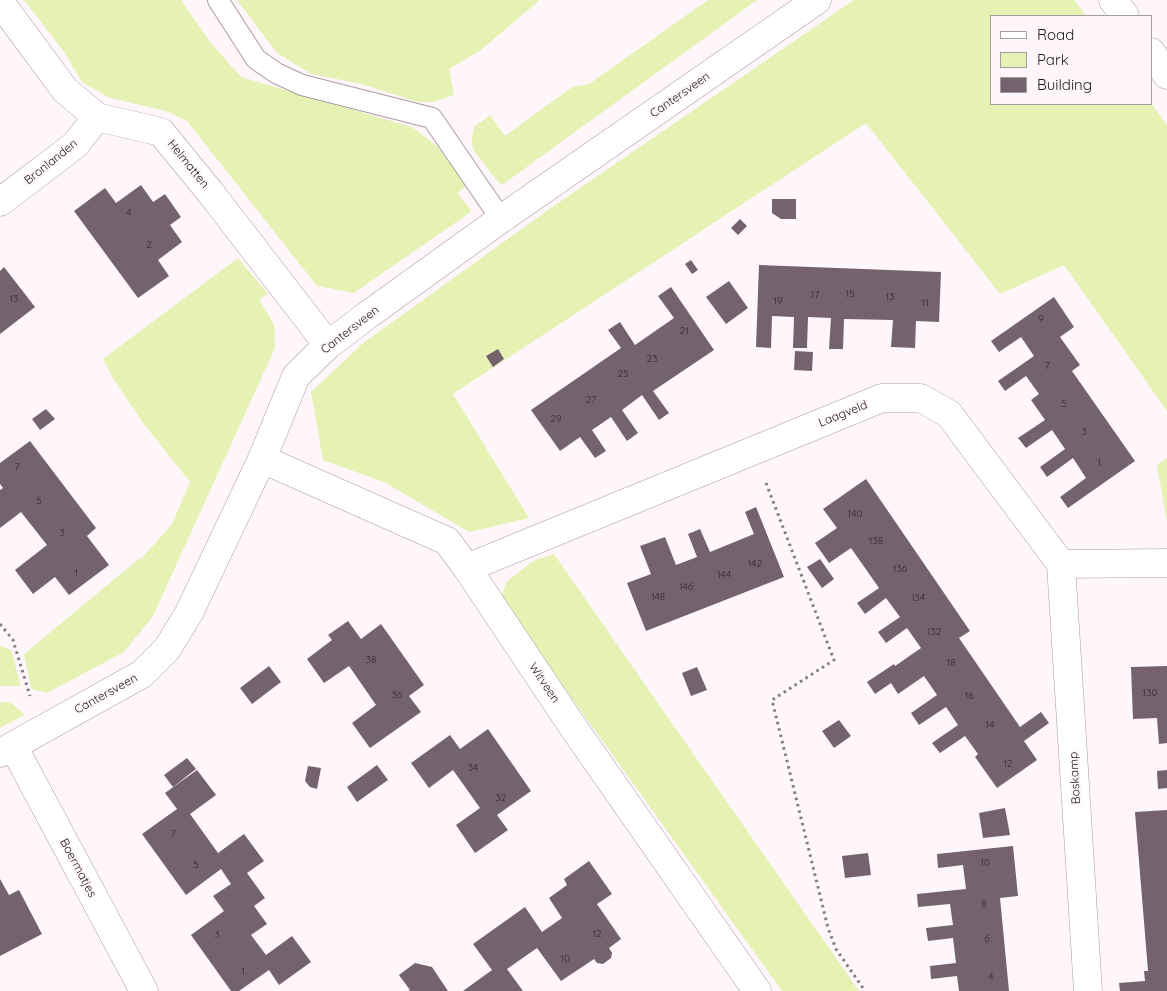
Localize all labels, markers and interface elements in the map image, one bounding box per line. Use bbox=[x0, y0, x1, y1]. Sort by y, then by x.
legend bbox=[990, 15, 1152, 105]
text: Road bbox=[1037, 25, 1074, 44]
text: Park bbox=[1037, 50, 1069, 69]
street label: Cantersveen bbox=[647, 69, 713, 121]
text: Building bbox=[1037, 75, 1092, 94]
street label: Bronlanden bbox=[21, 136, 81, 188]
street label: Helmatten bbox=[164, 137, 212, 191]
house number: 4 bbox=[126, 207, 132, 219]
house number: 2 bbox=[146, 239, 152, 251]
house number: 15 bbox=[845, 288, 855, 300]
house number: 17 bbox=[811, 289, 819, 301]
house number: 13 bbox=[886, 291, 894, 303]
house number: 13 bbox=[10, 293, 18, 305]
house number: 19 bbox=[773, 295, 783, 307]
house number: 11 bbox=[921, 297, 929, 309]
street label: Cantersveen bbox=[318, 303, 382, 357]
house number: 9 bbox=[1038, 313, 1044, 325]
house number: 21 bbox=[679, 325, 689, 337]
house number: 23 bbox=[647, 353, 657, 365]
house number: 7 bbox=[1044, 360, 1050, 372]
house number: 25 bbox=[618, 368, 628, 380]
house number: 27 bbox=[586, 394, 596, 406]
street label: Laagveld bbox=[816, 398, 870, 430]
house number: 5 bbox=[1061, 398, 1067, 410]
house number: 29 bbox=[550, 413, 562, 425]
house number: 3 bbox=[1081, 426, 1087, 438]
house number: 1 bbox=[1097, 457, 1101, 469]
house number: 7 bbox=[14, 461, 20, 473]
house number: 5 bbox=[36, 495, 42, 507]
house number: 140 bbox=[848, 508, 862, 520]
house number: 3 bbox=[59, 527, 65, 539]
house number: 138 bbox=[869, 535, 883, 547]
house number: 142 bbox=[748, 558, 762, 570]
house number: 136 bbox=[893, 563, 907, 575]
house number: 1 bbox=[74, 567, 78, 579]
house number: 144 bbox=[717, 569, 731, 581]
house number: 146 bbox=[679, 581, 693, 593]
house number: 148 bbox=[651, 591, 665, 603]
house number: 134 bbox=[911, 592, 925, 604]
house number: 132 bbox=[927, 626, 941, 638]
house number: 38 bbox=[366, 654, 376, 666]
house number: 18 bbox=[946, 657, 956, 669]
street label: Witveen bbox=[525, 660, 563, 706]
street label: Cantersveen bbox=[72, 671, 140, 717]
house number: 130 bbox=[1143, 687, 1157, 699]
house number: 36 bbox=[392, 689, 402, 701]
house number: 16 bbox=[964, 690, 974, 702]
house number: 14 bbox=[986, 719, 994, 731]
street label: Boskamp bbox=[1066, 751, 1084, 805]
house number: 12 bbox=[1003, 758, 1013, 770]
house number: 34 bbox=[468, 762, 478, 774]
house number: 32 bbox=[496, 792, 506, 804]
house number: 7 bbox=[170, 828, 176, 840]
street label: Boermatjes bbox=[57, 836, 99, 900]
house number: 10 bbox=[980, 857, 990, 869]
house number: 5 bbox=[193, 859, 199, 871]
house number: 8 bbox=[981, 898, 987, 910]
house number: 12 bbox=[592, 928, 602, 940]
house number: 3 bbox=[214, 929, 220, 941]
house number: 6 bbox=[984, 933, 990, 945]
house number: 10 bbox=[560, 953, 570, 965]
house number: 1 bbox=[241, 965, 245, 977]
house number: 4 bbox=[988, 971, 994, 983]

